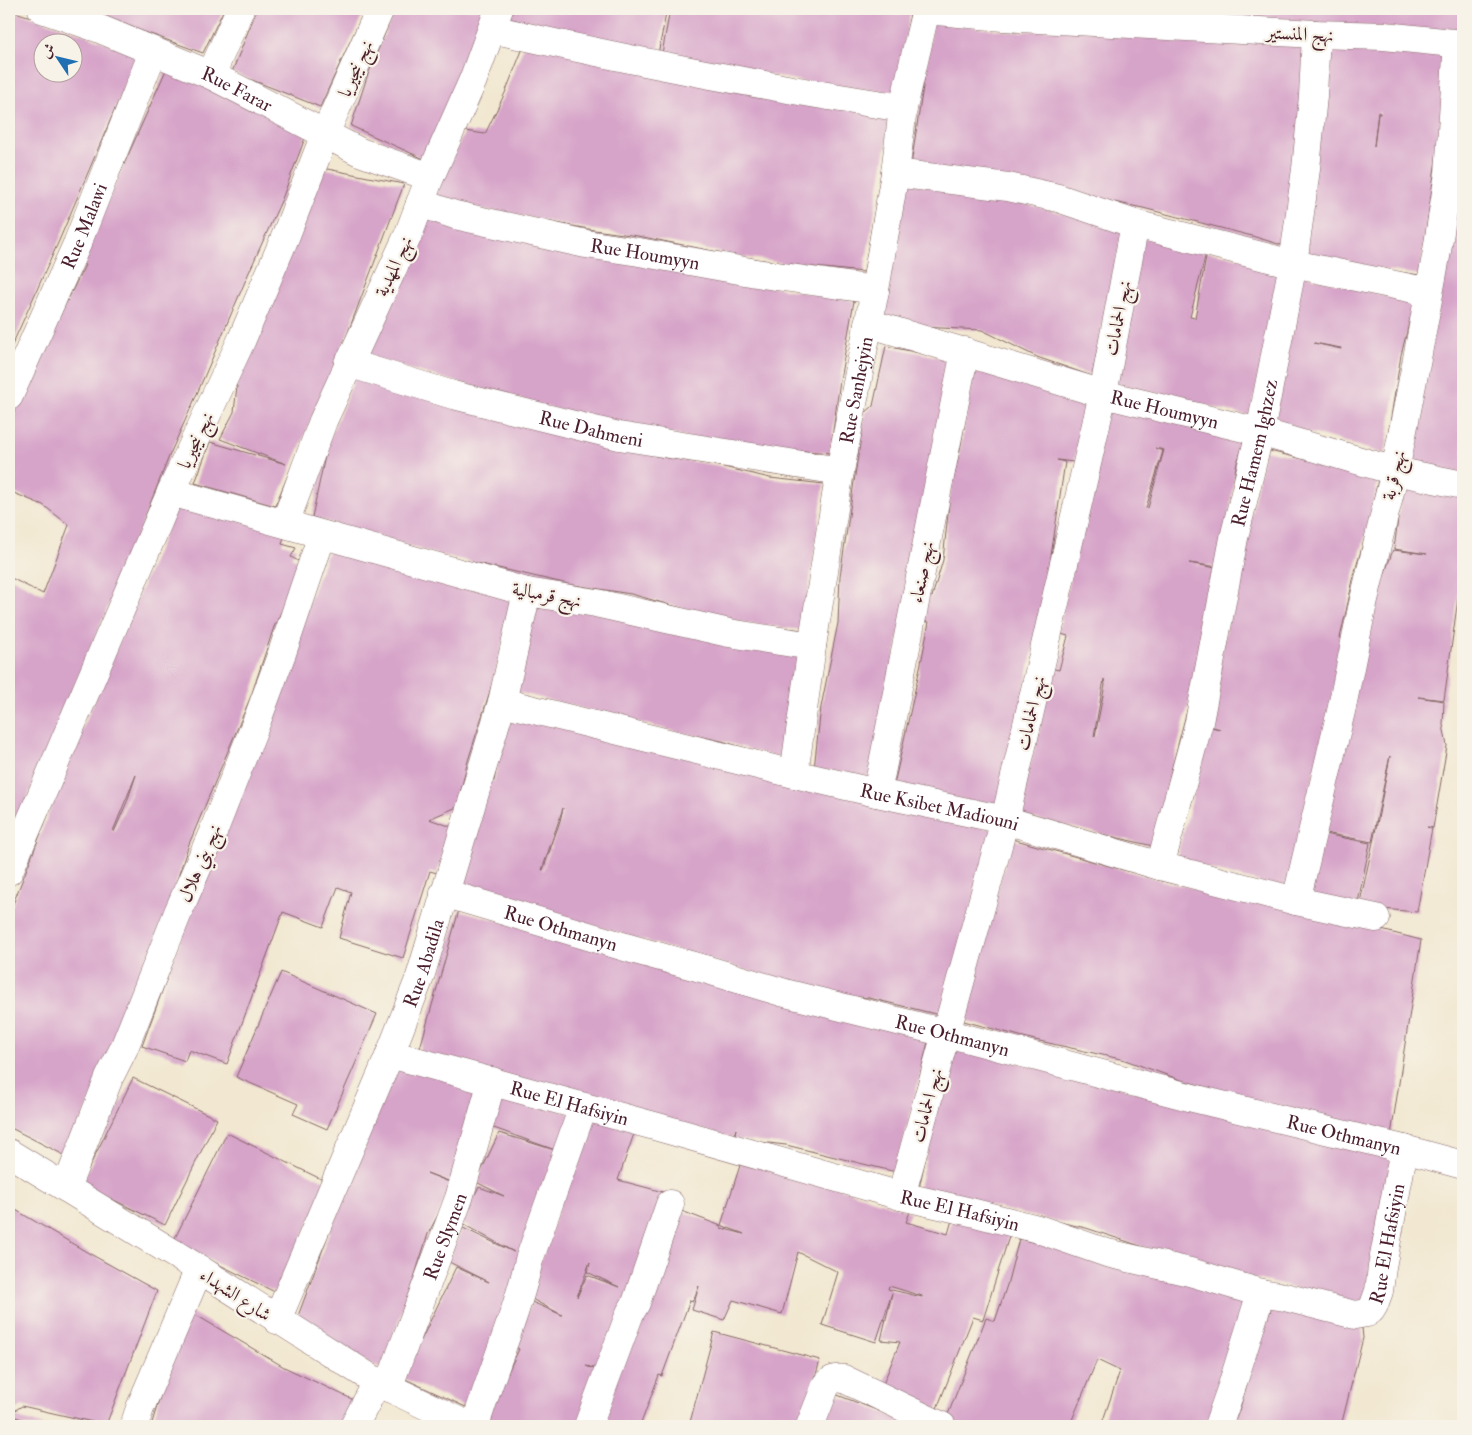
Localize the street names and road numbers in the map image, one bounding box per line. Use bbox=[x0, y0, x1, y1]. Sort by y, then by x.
street label: نهج المنستير bbox=[1263, 20, 1334, 53]
street label: نهج نيجيريا bbox=[333, 36, 384, 103]
street label: Rue Farar bbox=[198, 61, 276, 118]
street label: Rue Malawi bbox=[56, 180, 113, 273]
street label: نهج المهدية bbox=[369, 232, 423, 303]
street label: Rue Houmyyn bbox=[589, 234, 702, 276]
street label: نهج الحمامات bbox=[1099, 278, 1142, 359]
street label: Rue Sanhejyin bbox=[835, 334, 879, 446]
street label: Rue Hamem lghzez bbox=[1226, 377, 1283, 529]
street label: Rue Houmyyn bbox=[1108, 385, 1221, 435]
street label: Rue Dahmeni bbox=[537, 406, 645, 453]
street label: نهج نيجيريا bbox=[172, 408, 224, 475]
street label: نهج قربة bbox=[1377, 448, 1416, 504]
street label: نهج صنعاء bbox=[904, 539, 945, 606]
street label: نهج قرمبالية bbox=[509, 577, 583, 618]
street label: نهج الحمامات bbox=[1011, 673, 1056, 754]
street label: Rue Ksibet Madiouni bbox=[858, 779, 1022, 836]
street label: نهج بني هلال bbox=[173, 821, 232, 908]
street label: Rue Othmanyn bbox=[501, 901, 620, 957]
street label: Rue Abadila bbox=[398, 916, 450, 1011]
street label: Rue Othmanyn bbox=[893, 1010, 1012, 1062]
street label: نهج الحمامات bbox=[905, 1065, 953, 1147]
street label: Rue El Hafsiyin bbox=[507, 1076, 631, 1132]
street label: Rue Othmanyn bbox=[1284, 1110, 1404, 1161]
street label: Rue El Hafsiyin bbox=[1364, 1181, 1410, 1308]
street label: Rue El Hafsiyin bbox=[898, 1185, 1022, 1237]
street label: Rue Slymen bbox=[418, 1189, 473, 1284]
street label: شارع الشهداء bbox=[193, 1263, 276, 1329]

